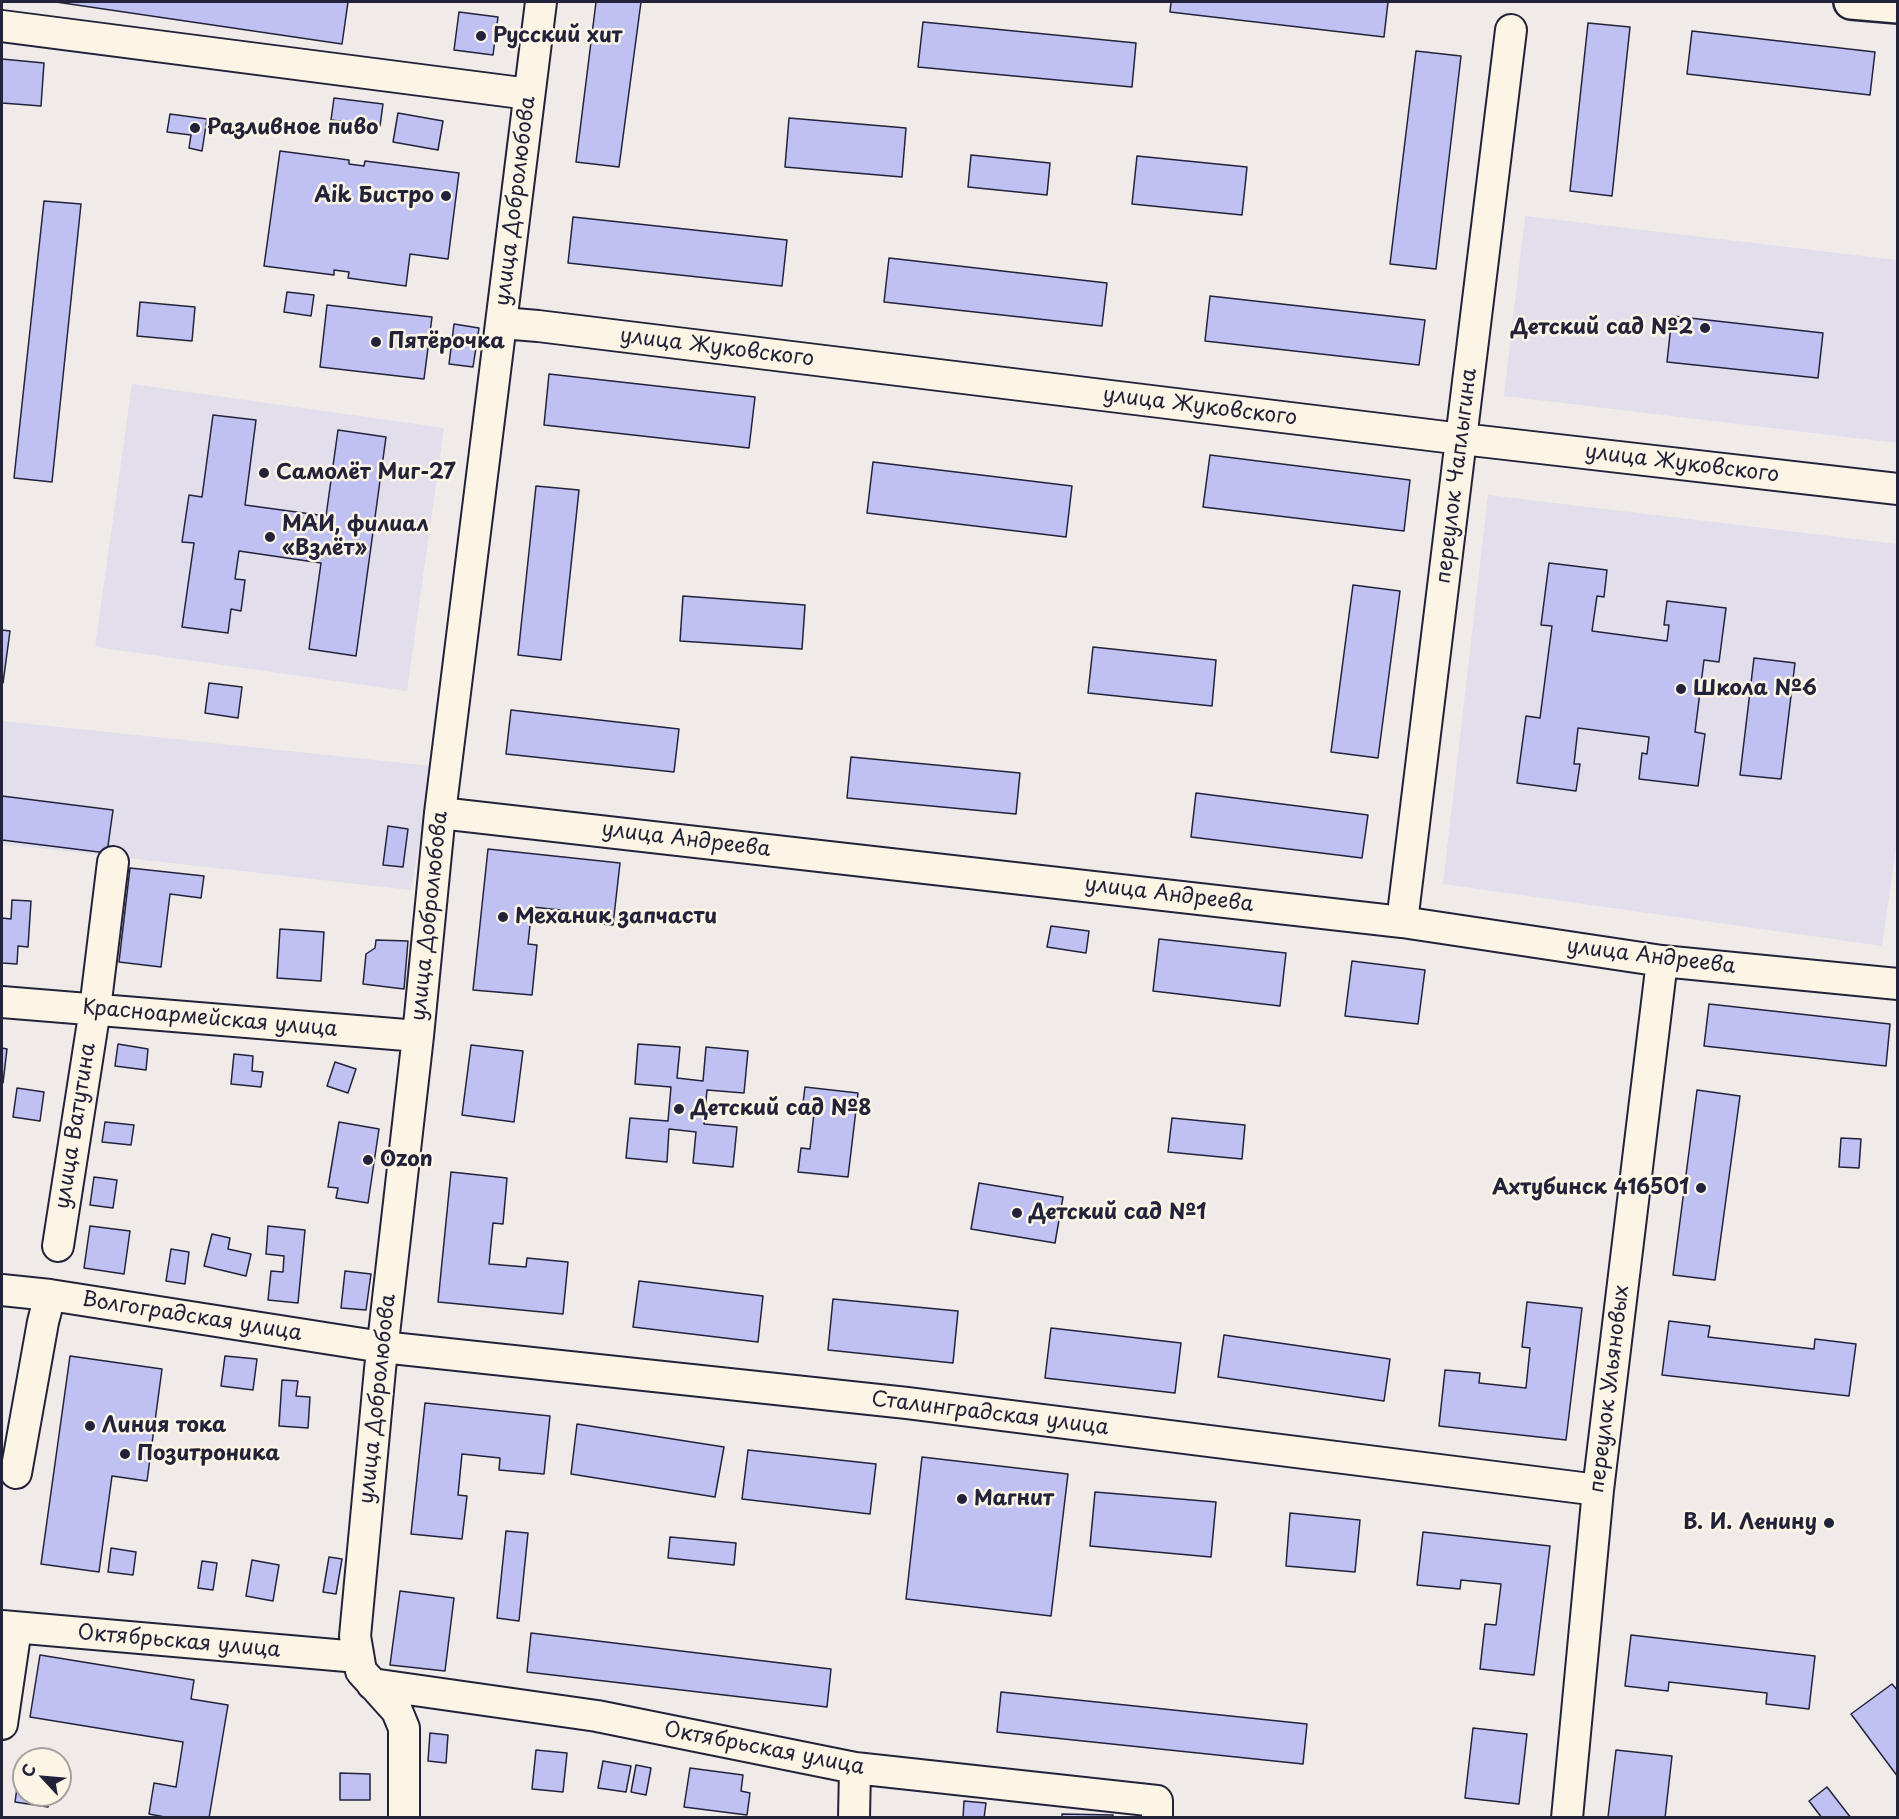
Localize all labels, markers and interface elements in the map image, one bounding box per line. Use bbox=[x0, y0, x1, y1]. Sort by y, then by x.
place label: Русский хит bbox=[493, 23, 622, 49]
marker: Русский хит bbox=[474, 29, 488, 43]
street label: улица Добролюбова bbox=[491, 95, 541, 307]
place label: Разливное пиво bbox=[207, 115, 378, 141]
marker: Разливное пиво bbox=[188, 121, 202, 135]
place label: Aik Бистро bbox=[315, 183, 434, 209]
marker: Aik Бистро bbox=[439, 189, 453, 203]
place label: Детский сад №2 bbox=[1511, 315, 1693, 341]
marker: Детский сад №2 bbox=[1698, 321, 1712, 335]
street label: улица Жуковского bbox=[618, 324, 816, 372]
place label: Пятёрочка bbox=[388, 329, 505, 355]
marker: Пятёрочка bbox=[369, 335, 383, 349]
street label: переулок Чаплыгина bbox=[1431, 367, 1483, 585]
street label: улица Жуковского bbox=[1101, 383, 1299, 431]
street label: улица Жуковского bbox=[1583, 440, 1781, 488]
place label: Самолёт Миг-27 bbox=[276, 460, 456, 486]
marker: Самолёт Миг-27 bbox=[257, 466, 271, 480]
place label: МАИ, филиал «Взлёт» bbox=[282, 512, 429, 562]
marker: МАИ, филиал «Взлёт» bbox=[263, 530, 277, 544]
place label: Школа №6 bbox=[1693, 676, 1817, 702]
marker: Школа №6 bbox=[1674, 682, 1688, 696]
street label: улица Добролюбова bbox=[406, 810, 454, 1022]
street label: улица Андреева bbox=[600, 817, 772, 863]
street label: улица Андреева bbox=[1083, 872, 1255, 918]
place label: Механик запчасти bbox=[515, 904, 717, 930]
marker: Механик запчасти bbox=[496, 910, 510, 924]
street label: улица Андреева bbox=[1565, 934, 1737, 980]
street label: Красноармейская улица bbox=[81, 995, 339, 1043]
street label: улица Ватутина bbox=[50, 1041, 102, 1211]
place label: Детский сад №8 bbox=[691, 1096, 871, 1122]
marker: Детский сад №8 bbox=[672, 1102, 686, 1116]
place label: Ozon bbox=[380, 1147, 433, 1173]
marker: Ozon bbox=[361, 1153, 375, 1167]
place label: Ахтубинск 416501 bbox=[1492, 1175, 1689, 1201]
marker: Ахтубинск 416501 bbox=[1694, 1181, 1708, 1195]
place label: Детский сад №1 bbox=[1029, 1200, 1206, 1226]
marker: Детский сад №1 bbox=[1010, 1206, 1024, 1220]
street label: переулок Ульяновых bbox=[1585, 1284, 1635, 1494]
street label: Волгоградская улица bbox=[80, 1287, 304, 1347]
street label: улица Добролюбова bbox=[354, 1293, 402, 1505]
street label: Сталинградская улица bbox=[870, 1387, 1110, 1441]
place label: Линия тока bbox=[102, 1413, 226, 1439]
marker: Линия тока bbox=[83, 1419, 97, 1433]
place label: Позитроника bbox=[137, 1441, 280, 1467]
marker: Позитроника bbox=[118, 1447, 132, 1461]
place label: Магнит bbox=[974, 1486, 1054, 1512]
marker: Магнит bbox=[955, 1492, 969, 1506]
place label: В. И. Ленину bbox=[1683, 1510, 1817, 1536]
marker: В. И. Ленину bbox=[1822, 1516, 1836, 1530]
street label: Октябрьская улица bbox=[76, 1621, 282, 1663]
street label: Октябрьская улица bbox=[662, 1717, 866, 1781]
north arrow bbox=[12, 1747, 72, 1807]
text: С bbox=[14, 1759, 41, 1781]

